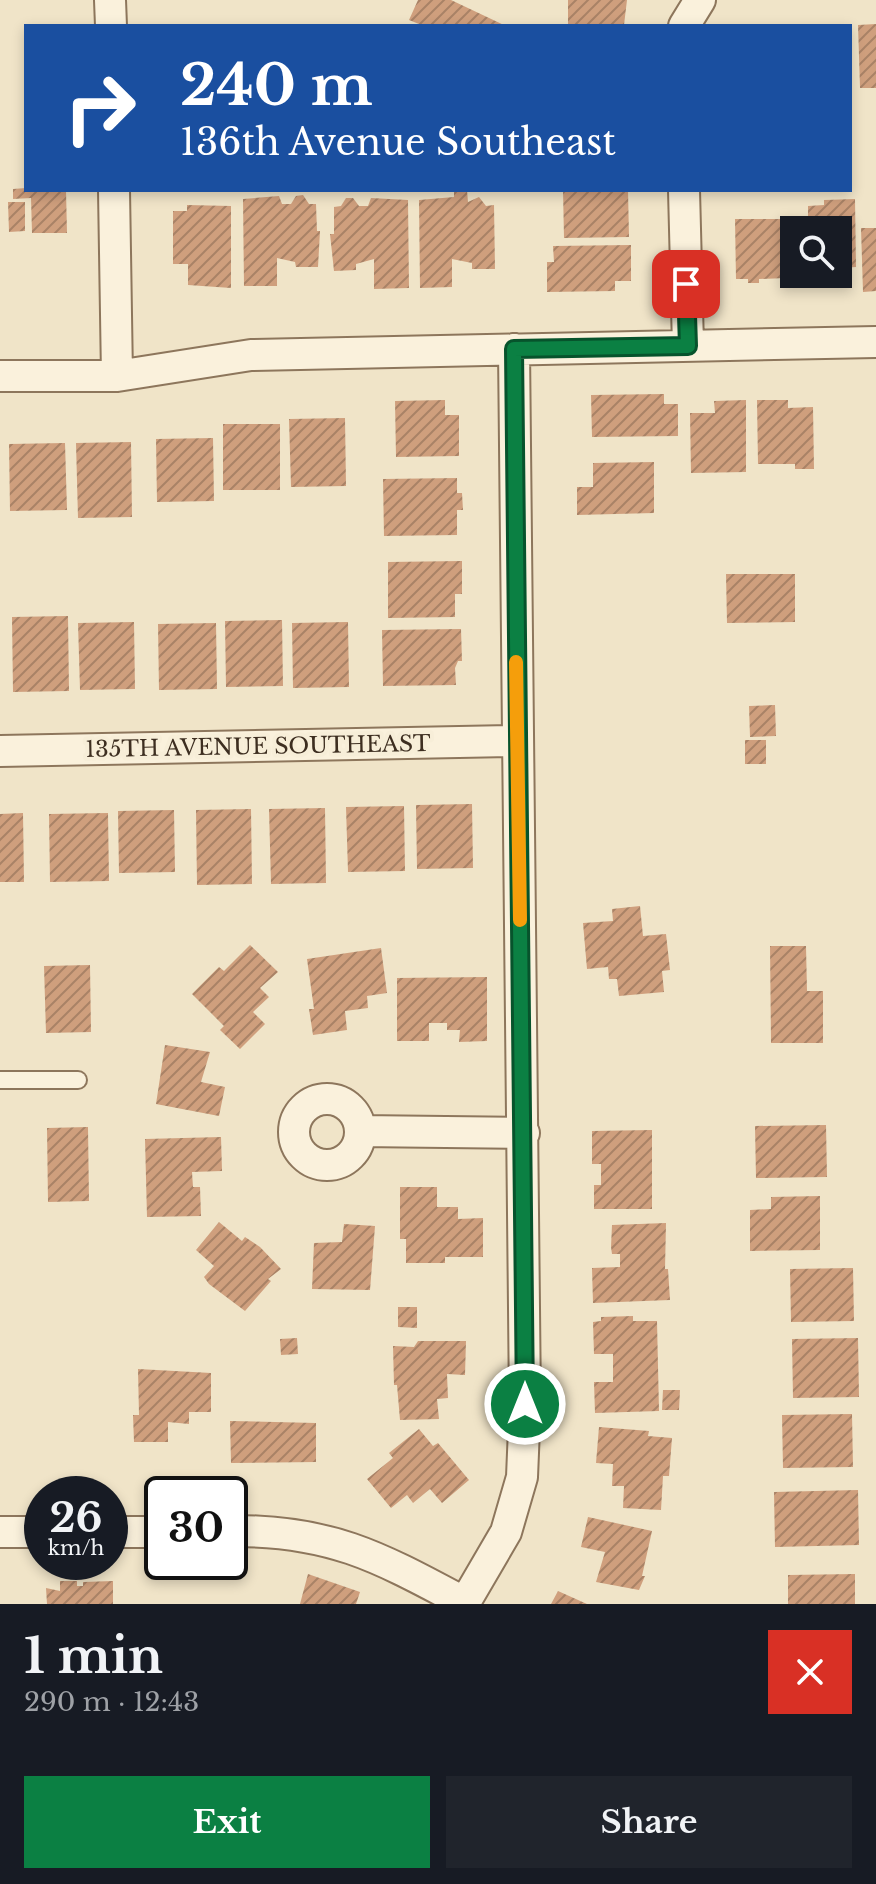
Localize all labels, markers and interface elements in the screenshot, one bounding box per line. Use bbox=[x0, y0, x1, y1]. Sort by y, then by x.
text: 240 m bbox=[180, 51, 373, 120]
icon: right bbox=[48, 56, 152, 160]
text: 136th Avenue Southeast bbox=[180, 120, 616, 165]
map controls bbox=[780, 216, 852, 288]
button: search bbox=[780, 216, 852, 288]
pin bbox=[652, 250, 720, 318]
icon: arrive bbox=[664, 262, 708, 306]
street label: 135TH AVENUE SOUTHEAST bbox=[85, 730, 431, 763]
position arrow bbox=[483, 1362, 567, 1446]
speed limit sign: 30 bbox=[144, 1476, 248, 1580]
text: 26 bbox=[50, 1493, 103, 1543]
text: km/h bbox=[48, 1536, 104, 1560]
text: 1 min bbox=[24, 1626, 163, 1686]
button: close bbox=[768, 1630, 852, 1714]
text: 290 m · 12:43 bbox=[24, 1686, 199, 1718]
button: Exit bbox=[24, 1776, 430, 1868]
button: Share bbox=[446, 1776, 852, 1868]

